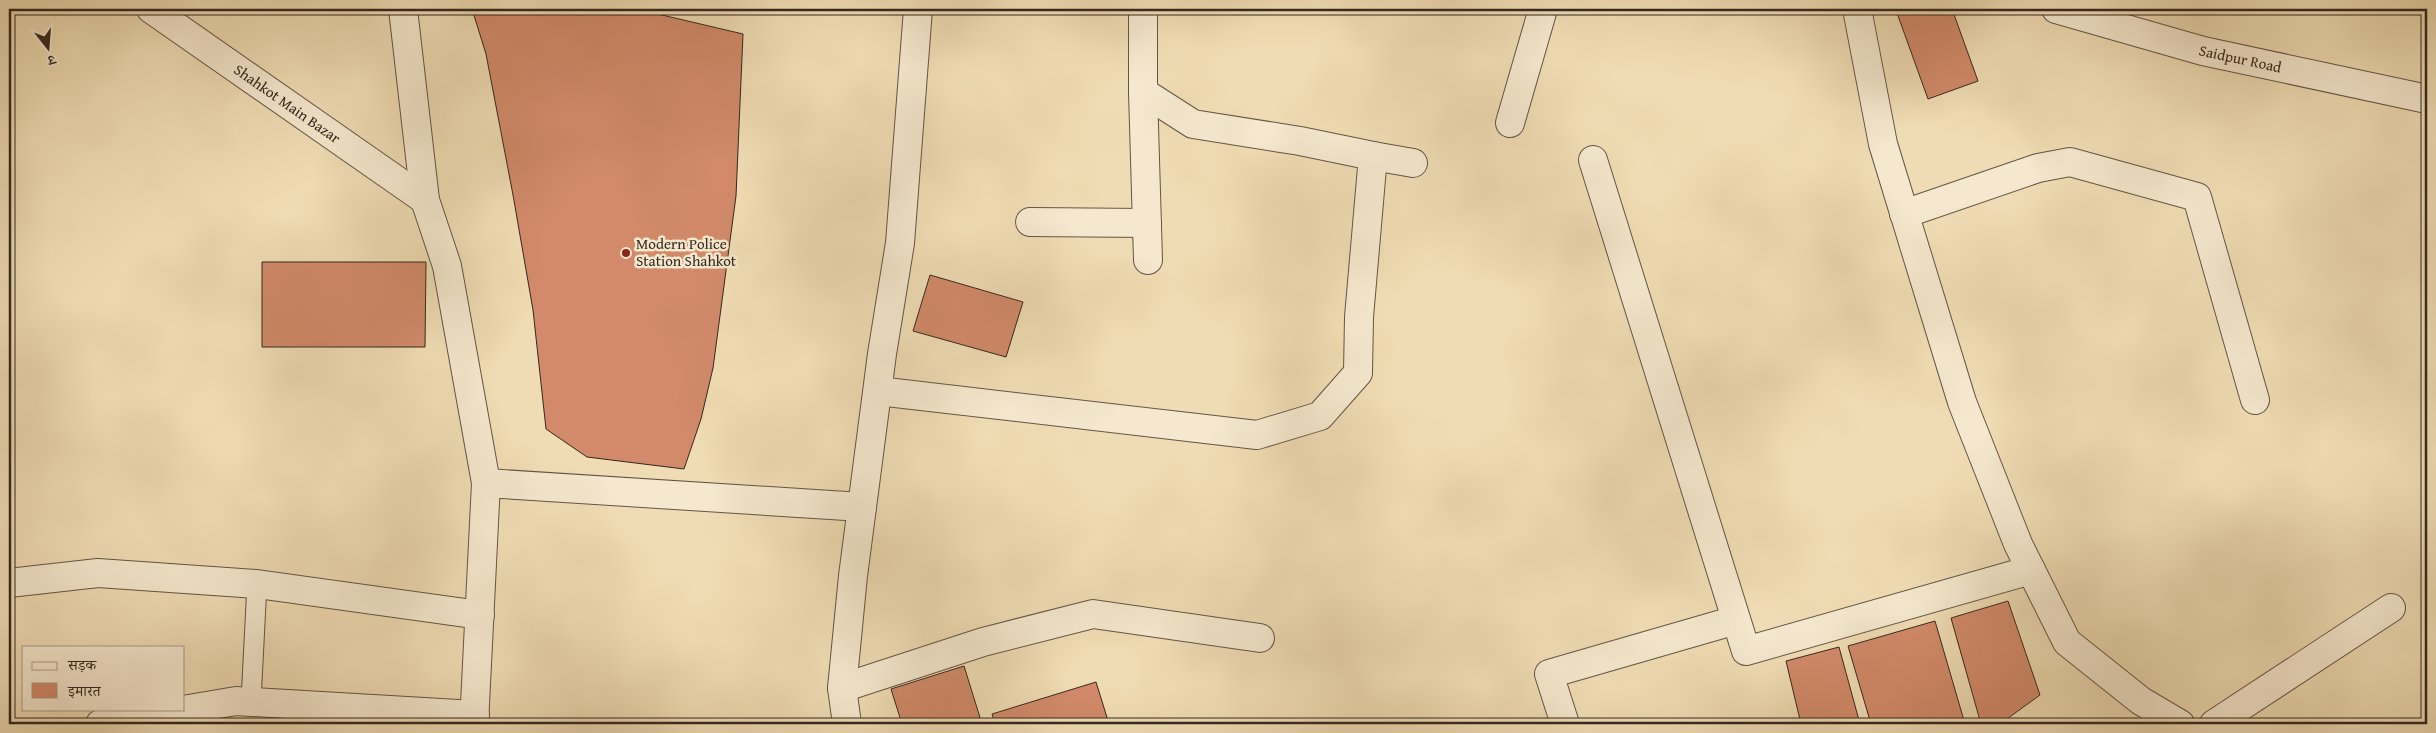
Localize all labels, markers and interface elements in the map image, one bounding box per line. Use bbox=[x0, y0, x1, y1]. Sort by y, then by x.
north arrow bbox=[22, 22, 72, 72]
street label: Saidpur Road bbox=[2197, 39, 2284, 78]
text: उ bbox=[45, 50, 59, 71]
street label: Shahkot Main Bazar bbox=[230, 59, 345, 148]
place label: Modern Police Station Shahkot bbox=[636, 233, 737, 271]
marker: Modern Police Station Shahkot bbox=[620, 247, 632, 259]
legend bbox=[22, 646, 185, 710]
text: सड़क bbox=[67, 654, 97, 675]
text: इमारत bbox=[67, 680, 102, 701]

